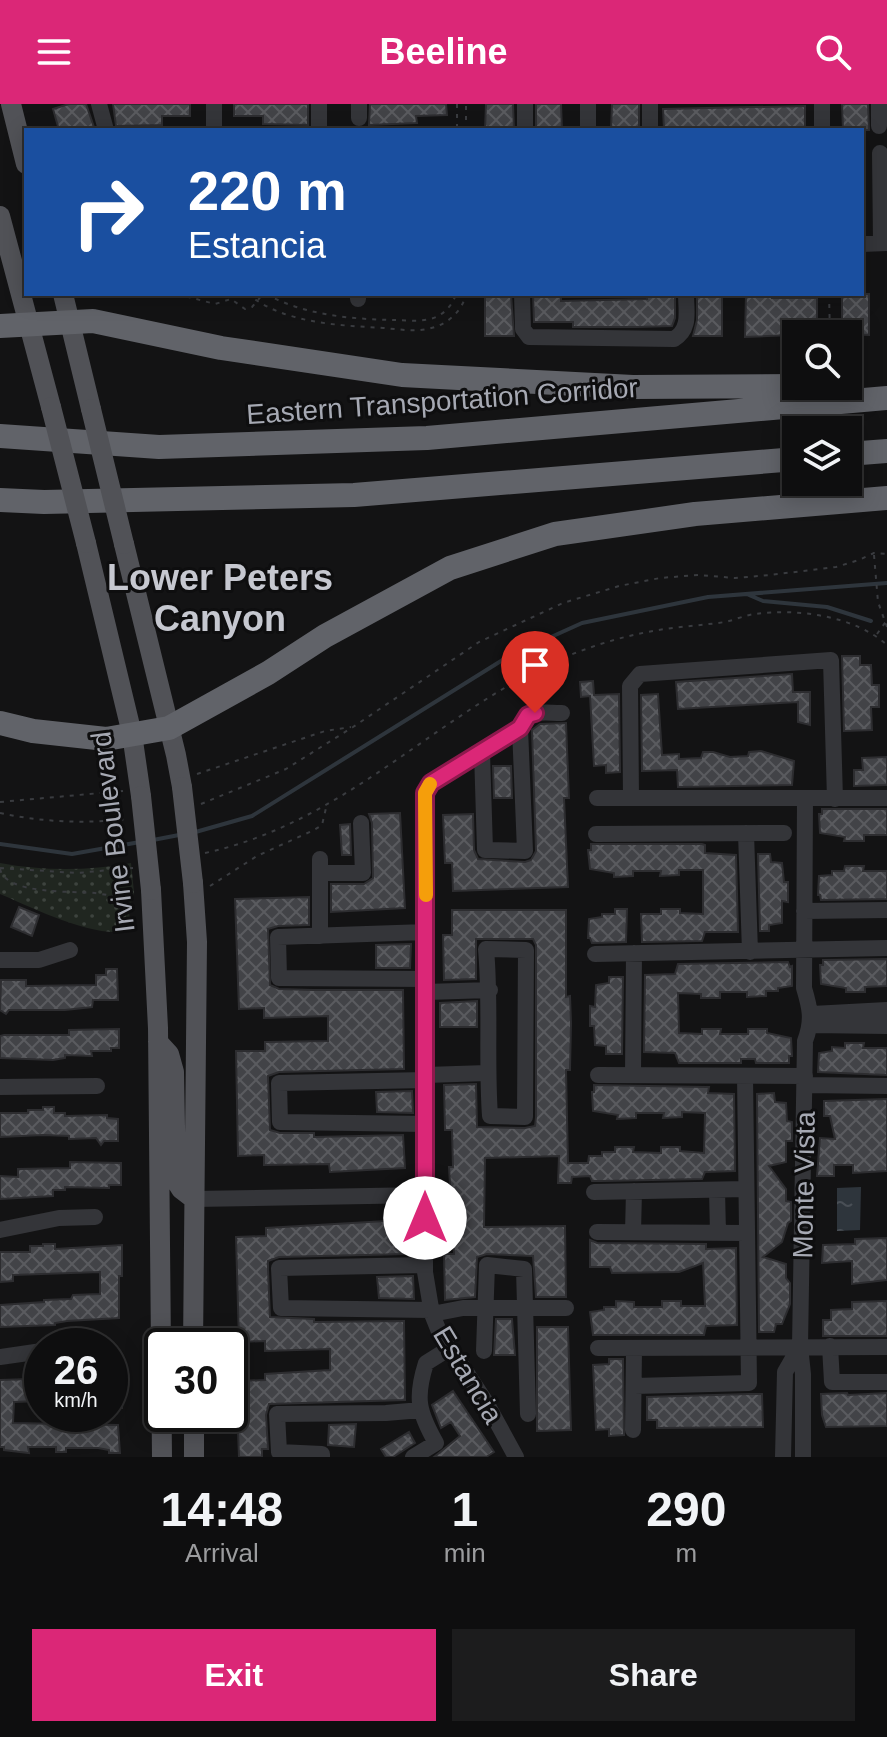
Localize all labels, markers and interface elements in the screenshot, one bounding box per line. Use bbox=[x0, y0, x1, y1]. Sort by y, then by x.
icon: menu bbox=[32, 30, 76, 74]
icon: search bbox=[811, 30, 855, 74]
text: Beeline bbox=[379, 31, 508, 72]
text: 220 m bbox=[188, 159, 347, 222]
icon: right bbox=[56, 160, 160, 264]
text: Estancia bbox=[188, 225, 326, 266]
map controls bbox=[782, 320, 862, 496]
button: search bbox=[782, 320, 862, 400]
street label: Eastern Transportation Corridor bbox=[245, 372, 639, 430]
button: layers bbox=[782, 416, 862, 496]
district label: Lower Peters Canyon bbox=[107, 557, 333, 639]
pin bbox=[501, 631, 569, 713]
icon: arrive bbox=[513, 643, 557, 687]
street label: Irvine Boulevard bbox=[85, 730, 141, 934]
street label: Monte Vista bbox=[787, 1111, 821, 1259]
position arrow bbox=[383, 1176, 467, 1260]
street label: Estancia bbox=[427, 1321, 509, 1429]
speed limit sign: 30 bbox=[144, 1328, 248, 1432]
text: 26 bbox=[54, 1348, 98, 1392]
text: km/h bbox=[54, 1389, 98, 1411]
text: 14:48 bbox=[161, 1483, 283, 1536]
text: 1 bbox=[451, 1483, 478, 1536]
text: 290 bbox=[646, 1483, 726, 1536]
text: Arrival bbox=[185, 1538, 259, 1568]
text: min bbox=[444, 1538, 486, 1568]
text: m bbox=[676, 1538, 697, 1568]
button: Exit bbox=[32, 1629, 436, 1721]
button: Share bbox=[452, 1629, 855, 1721]

